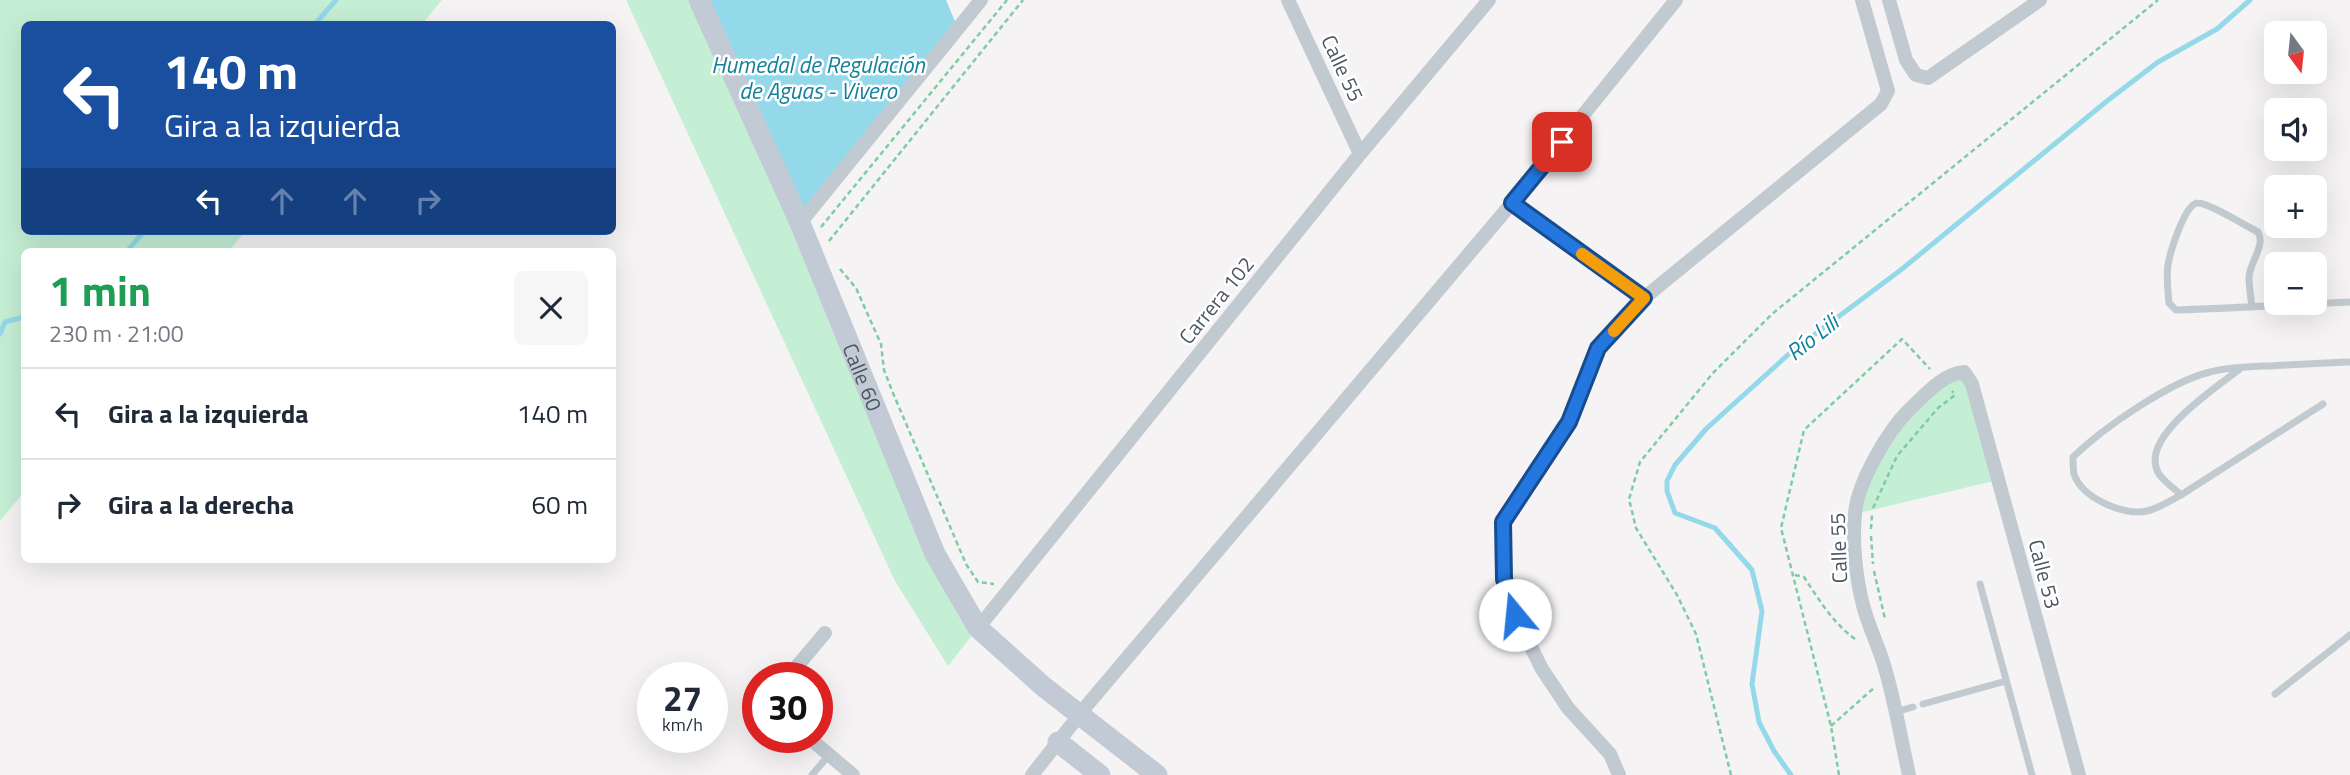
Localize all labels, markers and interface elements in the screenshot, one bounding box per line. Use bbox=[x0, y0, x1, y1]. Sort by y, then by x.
north arrow bbox=[2264, 21, 2328, 84]
map controls bbox=[2264, 21, 2327, 315]
street label: Calle 55 bbox=[1314, 29, 1372, 107]
text: 140 m bbox=[164, 33, 298, 108]
water label: Humedal de Regulación de Aguas - Vivero bbox=[711, 47, 925, 108]
icon: left bbox=[49, 49, 140, 140]
button: sound bbox=[2264, 98, 2327, 161]
text: Gira a la izquierda bbox=[164, 101, 400, 149]
pin bbox=[1532, 112, 1592, 172]
icon: arrive bbox=[1543, 123, 1581, 161]
button: + bbox=[2264, 175, 2327, 238]
icon: left bbox=[190, 182, 228, 220]
icon: ahead bbox=[263, 182, 301, 220]
icon: ahead bbox=[336, 182, 374, 220]
icon: right bbox=[409, 182, 447, 220]
street label: Carrera 102 bbox=[1171, 249, 1261, 351]
button: − bbox=[2264, 252, 2327, 315]
text: 1 min bbox=[49, 258, 151, 322]
button: close bbox=[514, 271, 588, 345]
water label: Río Lili bbox=[1778, 304, 1848, 369]
text: 230 m · 21:00 bbox=[49, 316, 184, 351]
street label: Calle 60 bbox=[835, 338, 891, 416]
text: Gira a la izquierda bbox=[108, 394, 309, 433]
text: 140 m bbox=[517, 394, 588, 433]
icon: left bbox=[49, 395, 87, 433]
text: Gira a la derecha bbox=[108, 485, 294, 524]
text: 60 m bbox=[531, 485, 588, 524]
icon: right bbox=[49, 486, 87, 524]
street label: Calle 55 bbox=[1821, 512, 1855, 584]
street label: Calle 53 bbox=[2020, 536, 2070, 612]
position arrow bbox=[1478, 578, 1552, 652]
speed limit sign: 30 bbox=[742, 662, 833, 753]
text: 27 bbox=[663, 671, 702, 725]
text: km/h bbox=[662, 711, 703, 738]

